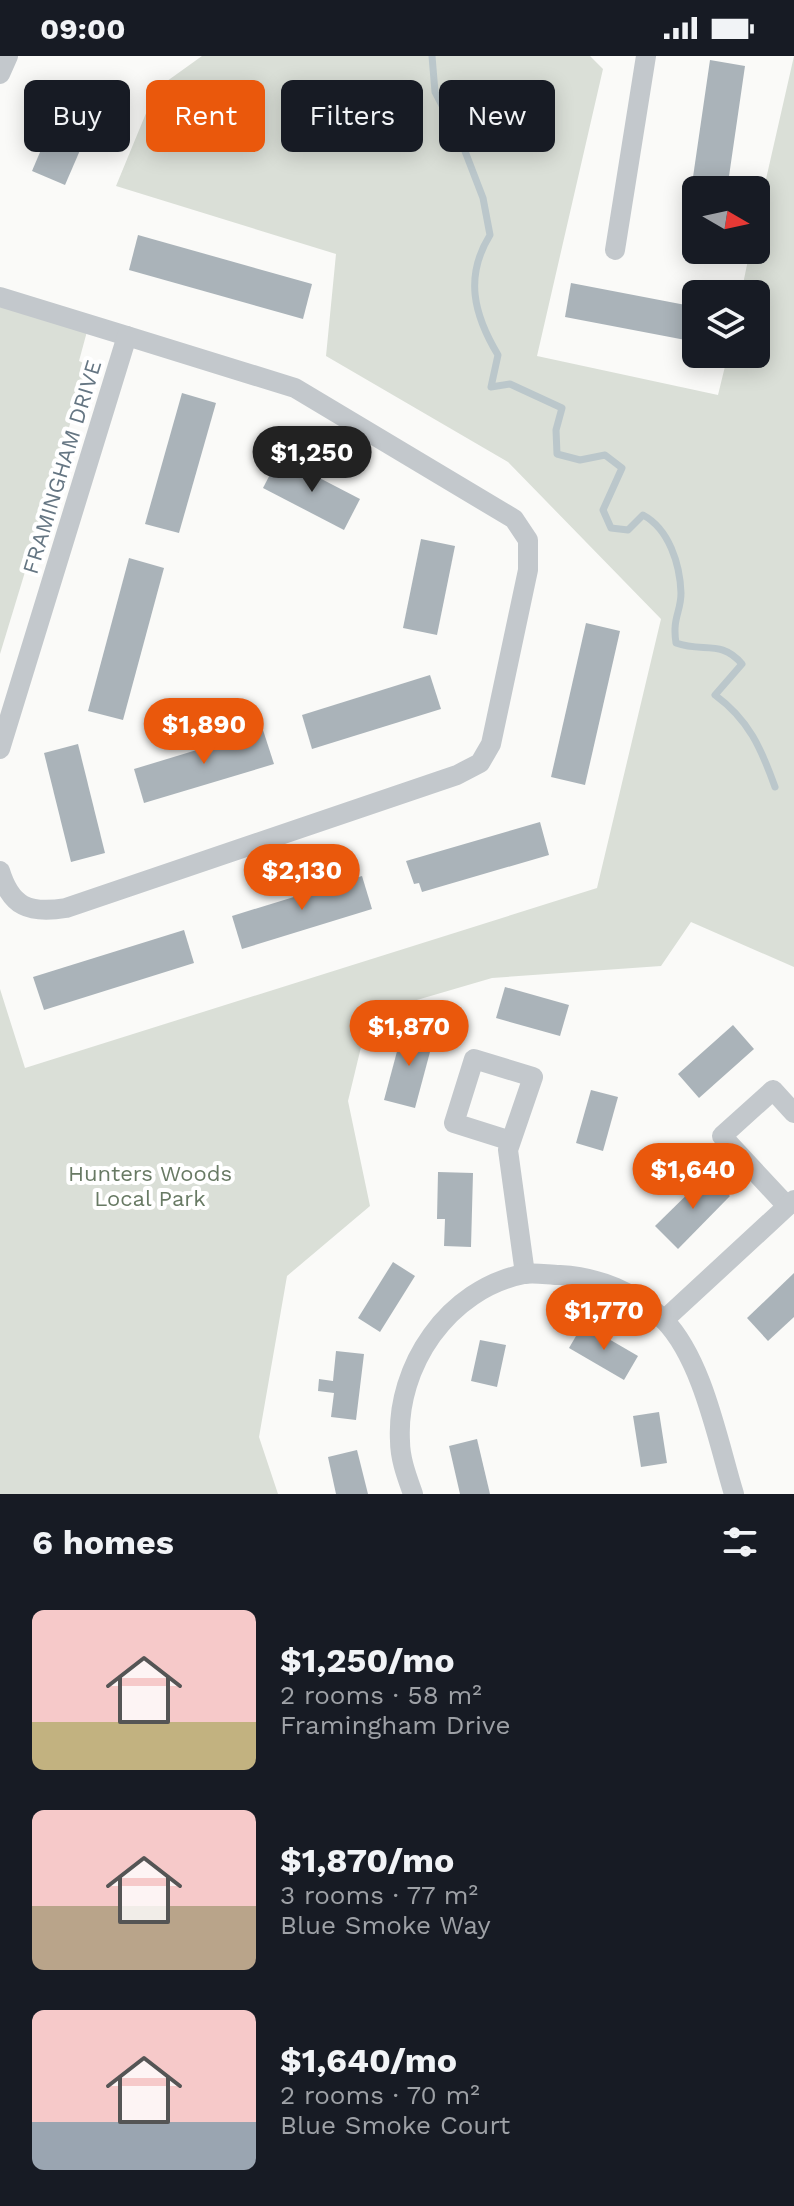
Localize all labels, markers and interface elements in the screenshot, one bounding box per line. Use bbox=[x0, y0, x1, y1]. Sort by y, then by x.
text: 09:00 bbox=[40, 11, 126, 46]
chip: Buy bbox=[24, 80, 130, 152]
chip: Rent bbox=[146, 80, 265, 152]
chip: Filters bbox=[281, 80, 423, 152]
chip: New bbox=[439, 80, 555, 152]
north arrow bbox=[682, 176, 770, 264]
map controls bbox=[682, 176, 770, 368]
button: layers bbox=[682, 280, 770, 368]
street label: FRAMINGHAM DRIVE bbox=[18, 357, 106, 577]
pin: $1,250 bbox=[247, 426, 377, 494]
text: $1,250 bbox=[271, 437, 353, 467]
pin: $1,890 bbox=[139, 698, 269, 766]
text: $1,890 bbox=[162, 709, 246, 739]
pin: $2,130 bbox=[237, 844, 367, 912]
text: $2,130 bbox=[262, 855, 342, 885]
pin: $1,870 bbox=[344, 1000, 474, 1068]
text: $1,870 bbox=[368, 1011, 450, 1041]
pin: $1,640 bbox=[628, 1143, 758, 1211]
text: $1,640 bbox=[651, 1154, 735, 1184]
park label: Hunters Woods Local Park bbox=[68, 1161, 232, 1211]
pin: $1,770 bbox=[539, 1284, 669, 1352]
text: $1,770 bbox=[564, 1295, 644, 1325]
icon: filters bbox=[718, 1520, 762, 1564]
text: 6 homes bbox=[32, 1522, 174, 1562]
text: $1,250/mo bbox=[280, 1640, 455, 1680]
icon: home bbox=[96, 1642, 192, 1738]
text: 2 rooms · 58 m² bbox=[280, 1680, 482, 1710]
text: Framingham Drive bbox=[280, 1710, 511, 1740]
text: $1,870/mo bbox=[280, 1840, 454, 1880]
icon: home bbox=[96, 1842, 192, 1938]
text: 3 rooms · 77 m² bbox=[280, 1880, 478, 1910]
text: Blue Smoke Way bbox=[280, 1910, 491, 1940]
text: $1,640/mo bbox=[280, 2040, 457, 2080]
icon: home bbox=[96, 2042, 192, 2138]
text: 2 rooms · 70 m² bbox=[280, 2080, 480, 2110]
text: Blue Smoke Court bbox=[280, 2110, 510, 2140]

